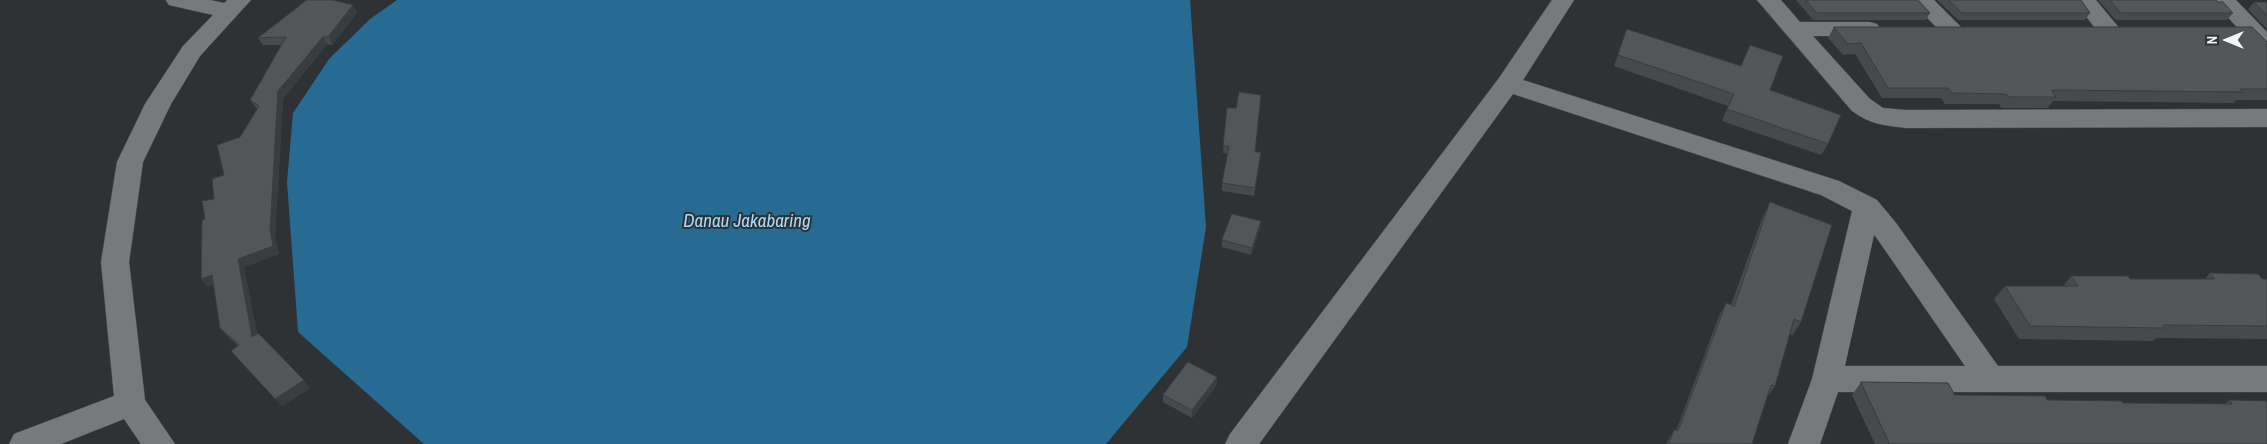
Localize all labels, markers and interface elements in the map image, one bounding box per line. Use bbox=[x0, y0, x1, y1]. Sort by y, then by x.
north arrow bbox=[2202, 15, 2252, 65]
text: N bbox=[2203, 36, 2221, 44]
water label: Danau Jakabaring bbox=[683, 211, 811, 233]

